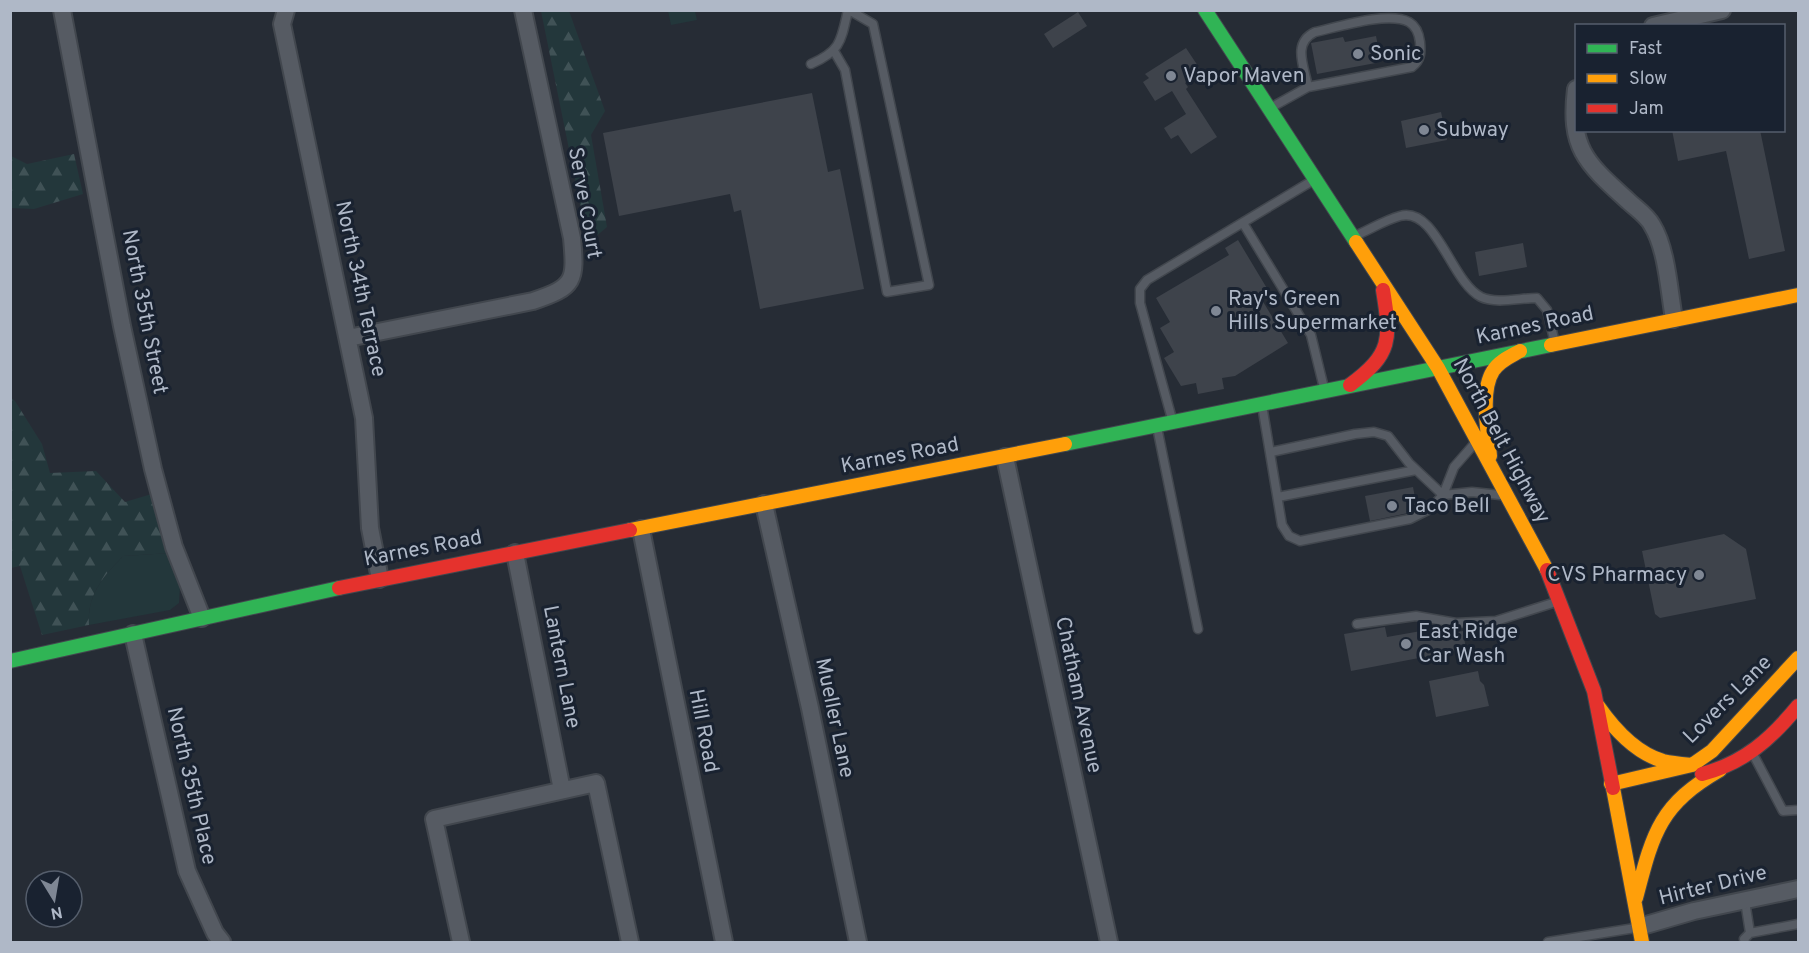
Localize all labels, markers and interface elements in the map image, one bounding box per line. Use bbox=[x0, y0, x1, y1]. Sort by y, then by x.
legend bbox=[1575, 24, 1785, 132]
text: Fast bbox=[1629, 38, 1662, 61]
place label: Sonic bbox=[1370, 41, 1421, 68]
marker: Sonic bbox=[1351, 47, 1365, 61]
place label: Vapor Maven bbox=[1183, 63, 1305, 90]
text: Slow bbox=[1629, 68, 1667, 91]
marker: Vapor Maven bbox=[1164, 69, 1178, 83]
text: Jam bbox=[1629, 98, 1664, 121]
place label: Subway bbox=[1436, 117, 1509, 144]
marker: Subway bbox=[1417, 123, 1431, 137]
street label: Serve Court bbox=[561, 145, 607, 261]
street label: North 34th Terrace bbox=[328, 198, 392, 380]
street label: North 35th Street bbox=[115, 227, 173, 397]
place label: Ray's Green Hills Supermarket bbox=[1228, 286, 1397, 337]
street label: Karnes Road bbox=[1474, 300, 1596, 352]
marker: Ray's Green Hills Supermarket bbox=[1209, 304, 1223, 318]
street label: North Belt Highway bbox=[1446, 354, 1556, 528]
street label: Karnes Road bbox=[839, 431, 961, 481]
place label: Taco Bell bbox=[1404, 493, 1490, 520]
marker: Taco Bell bbox=[1385, 499, 1399, 513]
street label: Karnes Road bbox=[362, 524, 484, 574]
place label: CVS Pharmacy bbox=[1547, 562, 1687, 589]
marker: CVS Pharmacy bbox=[1692, 568, 1706, 582]
street label: Lantern Lane bbox=[536, 603, 586, 731]
street label: Chatham Avenue bbox=[1048, 614, 1108, 776]
place label: East Ridge Car Wash bbox=[1418, 619, 1518, 670]
marker: East Ridge Car Wash bbox=[1399, 637, 1413, 651]
street label: Lovers Lane bbox=[1678, 650, 1778, 750]
street label: Mueller Lane bbox=[808, 656, 860, 780]
street label: Hill Road bbox=[682, 687, 724, 775]
street label: North 35th Place bbox=[160, 704, 222, 868]
street label: Hirter Drive bbox=[1656, 860, 1770, 912]
north arrow bbox=[24, 869, 84, 929]
text: N bbox=[49, 901, 64, 923]

